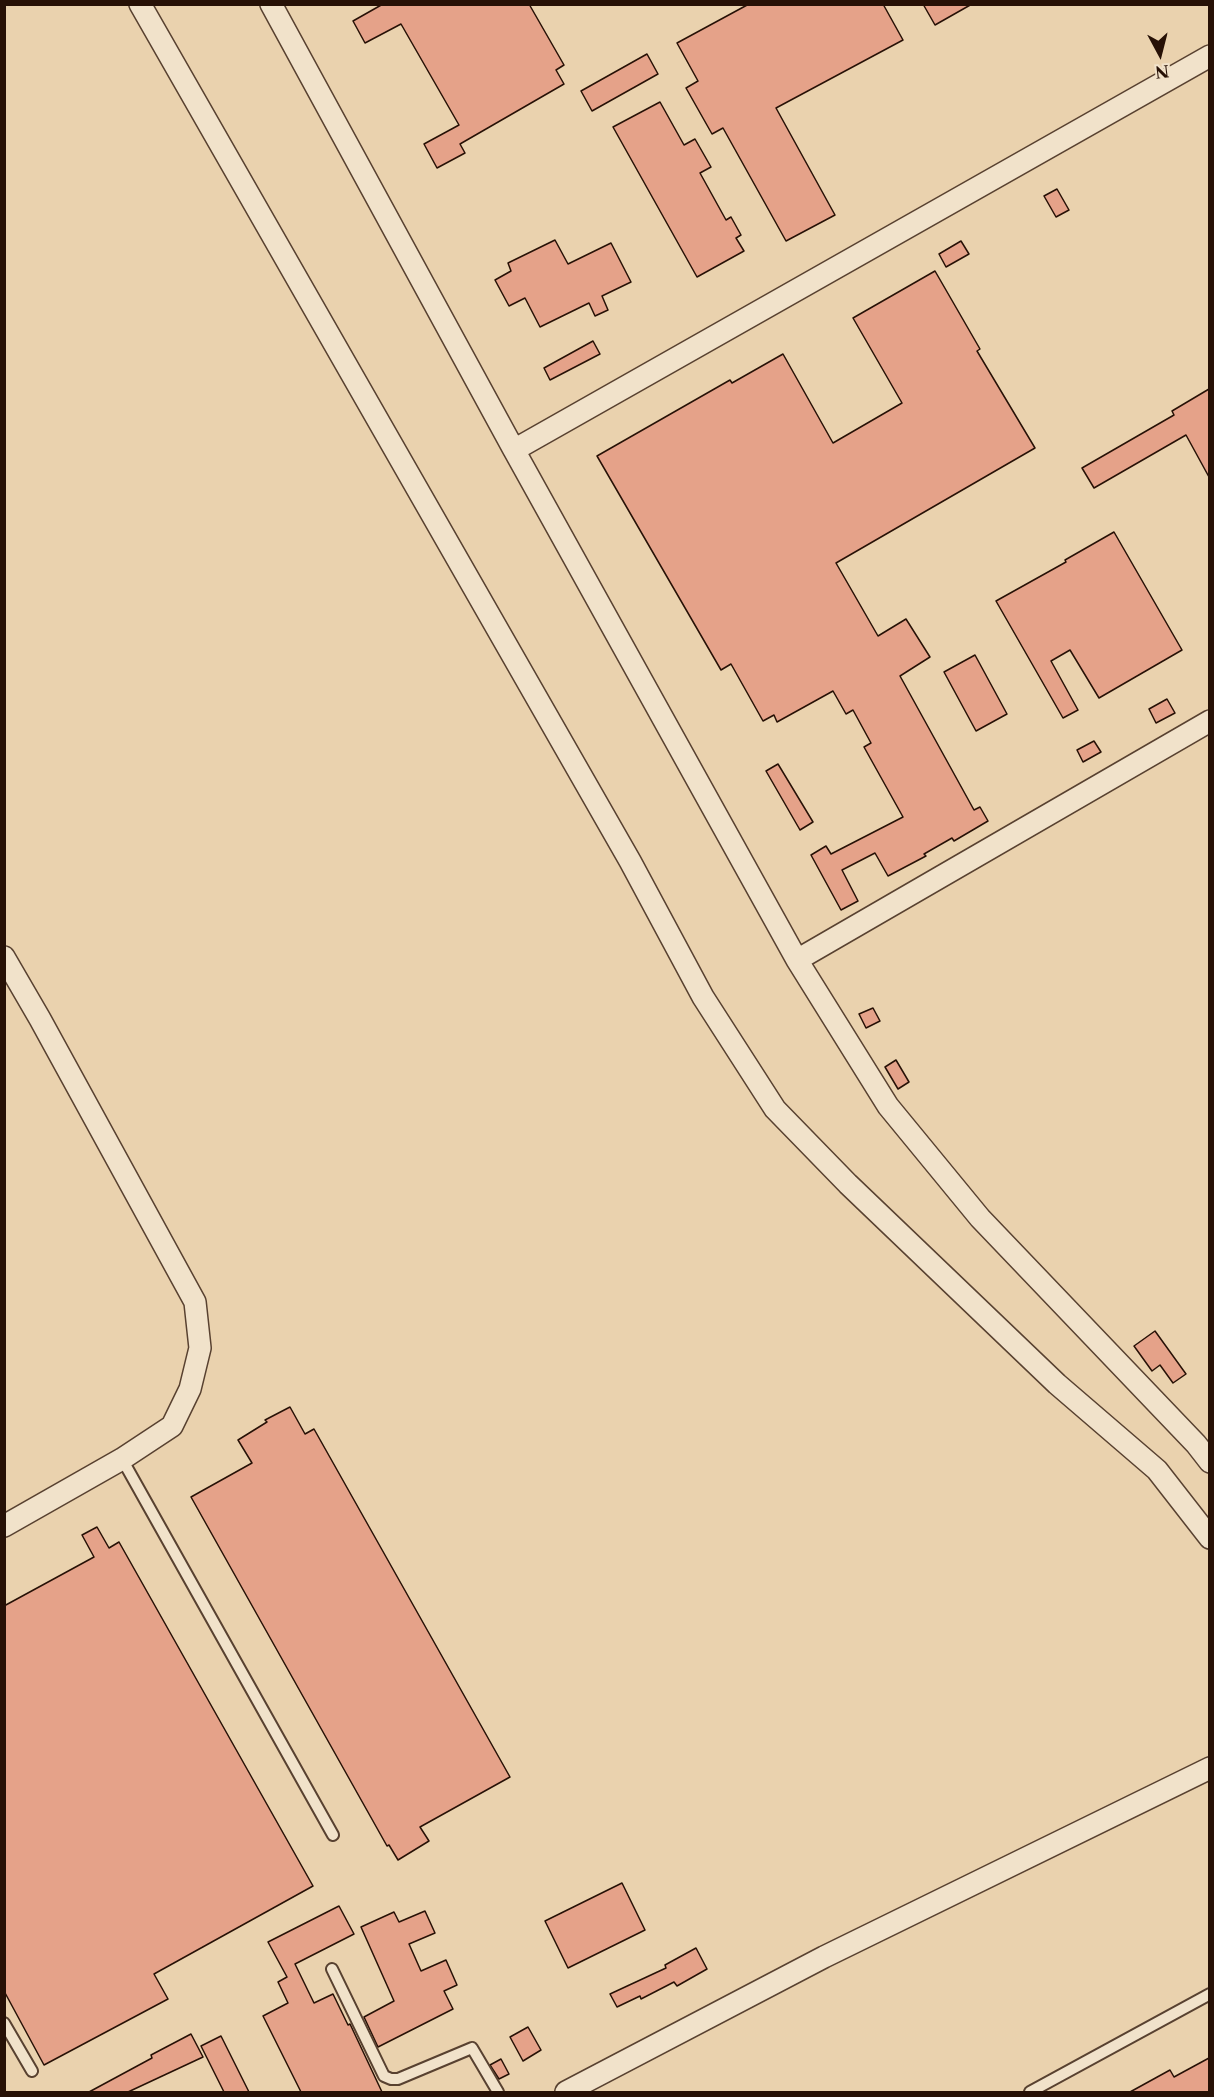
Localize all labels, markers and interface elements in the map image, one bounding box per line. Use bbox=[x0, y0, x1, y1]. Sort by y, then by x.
north arrow bbox=[1130, 24, 1190, 84]
text: N bbox=[1154, 61, 1170, 83]

